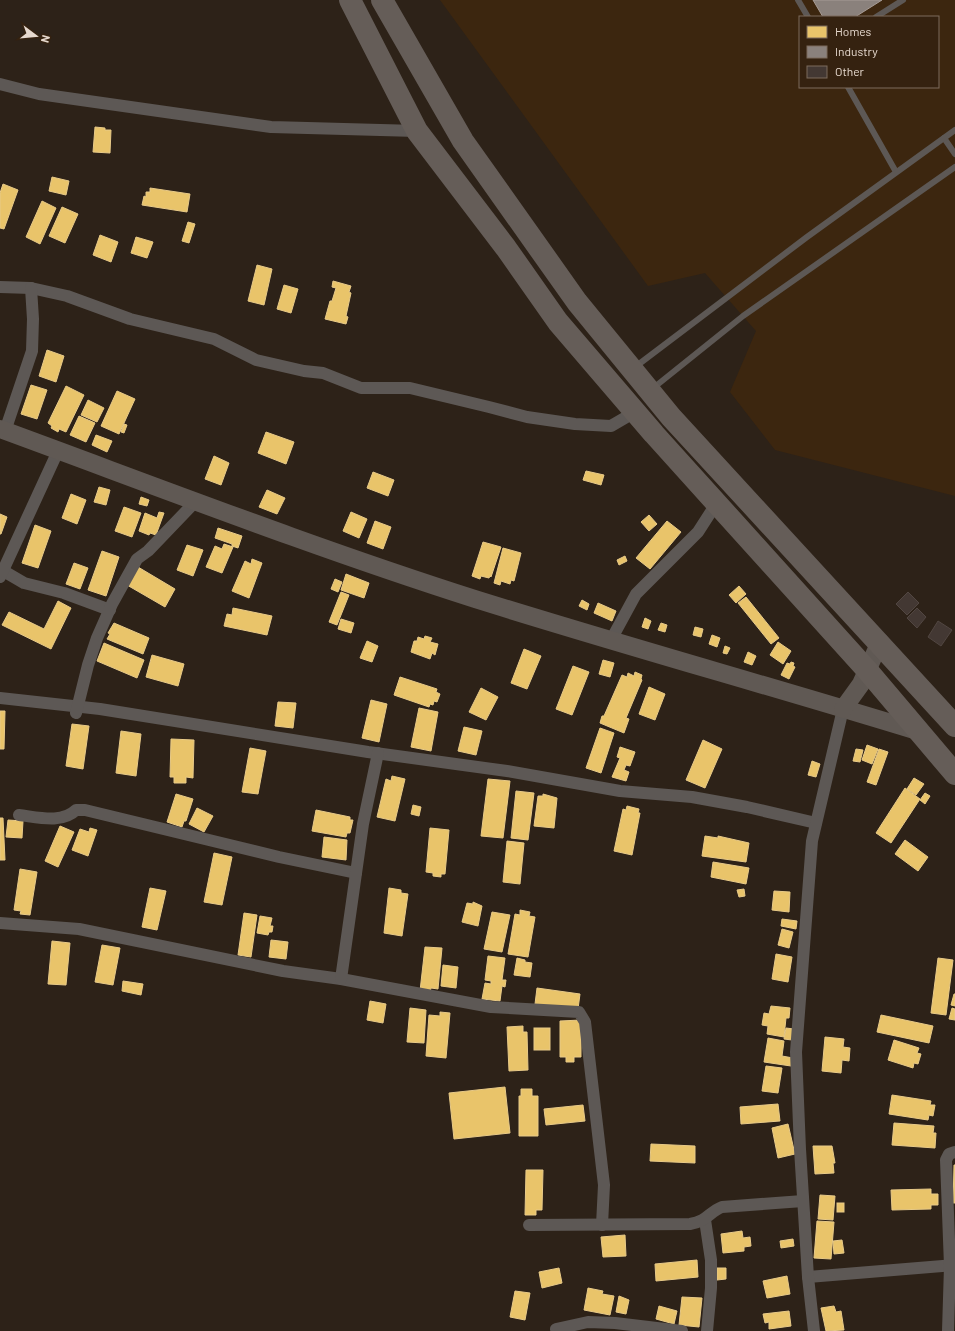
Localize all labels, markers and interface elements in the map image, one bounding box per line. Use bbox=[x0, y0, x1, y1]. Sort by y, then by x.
north arrow bbox=[16, 16, 56, 56]
legend bbox=[799, 16, 939, 88]
text: Homes bbox=[835, 24, 872, 38]
text: N bbox=[39, 34, 53, 44]
text: Industry bbox=[835, 44, 878, 58]
text: Other bbox=[835, 64, 865, 78]

